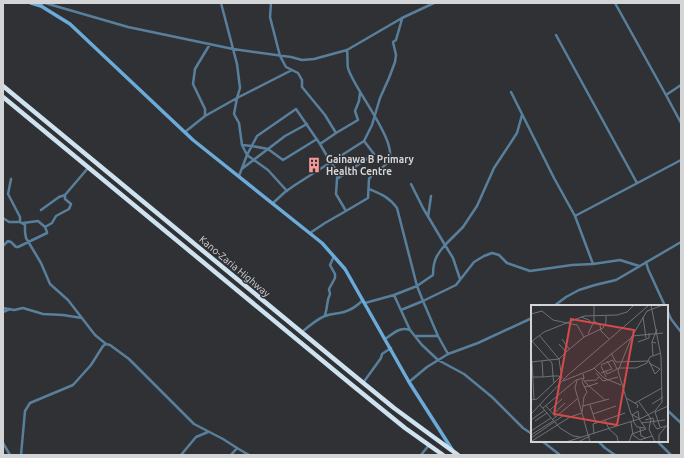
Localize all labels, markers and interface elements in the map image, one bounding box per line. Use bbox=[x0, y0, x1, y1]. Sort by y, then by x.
place label: Gainawa B Primary Health Centre bbox=[326, 154, 415, 177]
building icon: Gainawa B Primary Health Centre bbox=[305, 156, 323, 174]
street label: Kano-Zaria Highway bbox=[197, 234, 272, 299]
inset map bbox=[531, 305, 668, 442]

